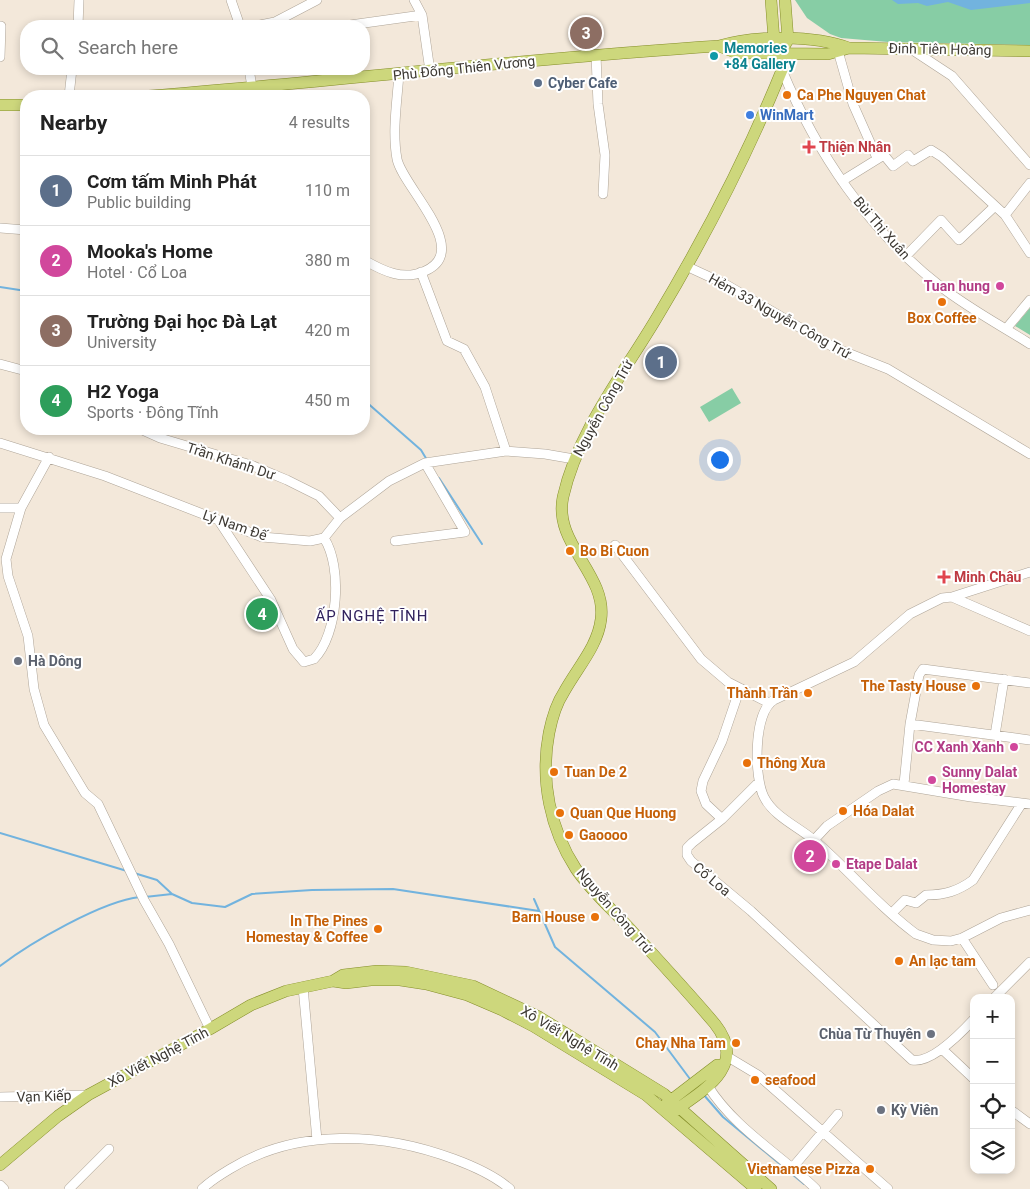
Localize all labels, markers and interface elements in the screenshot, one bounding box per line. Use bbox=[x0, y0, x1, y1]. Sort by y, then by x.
pin: 3 bbox=[570, 14, 602, 52]
search box bbox=[20, 20, 370, 75]
icon: search bbox=[38, 34, 66, 62]
text: Search here bbox=[78, 36, 178, 59]
place label: Memories +84 Gallery bbox=[724, 40, 796, 72]
street label: Đinh Tiên Hoàng bbox=[888, 40, 992, 58]
marker: Memories +84 Gallery bbox=[708, 50, 720, 62]
street label: Phù Đổng Thiên Vương bbox=[392, 53, 536, 83]
place label: Cyber Cafe bbox=[548, 75, 618, 91]
marker: Cyber Cafe bbox=[532, 77, 544, 89]
place label: Ca Phe Nguyen Chat bbox=[797, 87, 926, 103]
marker: Ca Phe Nguyen Chat bbox=[781, 89, 793, 101]
place label: WinMart bbox=[760, 107, 814, 123]
marker: WinMart bbox=[744, 109, 756, 121]
text: Nearby bbox=[40, 111, 107, 135]
text: 4 results bbox=[289, 113, 350, 132]
place label: Thiện Nhân bbox=[819, 139, 891, 155]
marker: Thiện Nhân bbox=[803, 141, 815, 153]
text: Cơm tấm Minh Phát bbox=[87, 170, 257, 193]
text: 1 bbox=[51, 181, 61, 200]
text: 110 m bbox=[305, 181, 350, 200]
text: Public building bbox=[87, 193, 191, 212]
street label: Bùi Thị Xuân bbox=[850, 193, 914, 263]
text: Mooka's Home bbox=[87, 240, 213, 263]
text: 2 bbox=[51, 251, 61, 270]
text: 380 m bbox=[305, 251, 350, 270]
text: Hotel · Cổ Loa bbox=[87, 263, 187, 282]
street label: Hẻm 33 Nguyễn Công Trứ bbox=[706, 270, 854, 362]
place label: Tuan hung bbox=[924, 278, 990, 294]
marker: Tuan hung bbox=[994, 280, 1006, 292]
marker: Box Coffee bbox=[936, 296, 948, 308]
text: Trường Đại học Đà Lạt bbox=[87, 310, 277, 333]
place label: Box Coffee bbox=[907, 310, 977, 326]
text: 3 bbox=[51, 321, 61, 340]
text: 420 m bbox=[305, 321, 350, 340]
text: University bbox=[87, 333, 157, 352]
pin: 1 bbox=[645, 343, 677, 381]
street label: Nguyễn Công Trứ bbox=[570, 357, 636, 459]
text: H2 Yoga bbox=[87, 380, 159, 403]
text: 4 bbox=[51, 391, 61, 410]
text: 450 m bbox=[305, 391, 350, 410]
text: Sports · Đông Tĩnh bbox=[87, 403, 219, 422]
street label: Trần Khánh Dư bbox=[185, 439, 278, 483]
your location bbox=[707, 447, 733, 473]
street label: Lý Nam Đế bbox=[201, 507, 271, 544]
place label: Bo Bi Cuon bbox=[580, 543, 649, 559]
marker: Bo Bi Cuon bbox=[564, 545, 576, 557]
place label: Minh Châu bbox=[954, 569, 1022, 585]
marker: Minh Châu bbox=[938, 571, 950, 583]
pin: 4 bbox=[246, 595, 278, 633]
district label: ẤP NGHỆ TĨNH bbox=[316, 606, 428, 625]
place label: Hà Dông bbox=[28, 653, 82, 669]
marker: Hà Dông bbox=[12, 655, 24, 667]
place label: The Tasty House bbox=[861, 678, 966, 694]
marker: The Tasty House bbox=[970, 680, 982, 692]
place label: Thành Trần bbox=[727, 685, 798, 701]
marker: Thành Trần bbox=[802, 687, 814, 699]
place label: CC Xanh Xanh bbox=[915, 739, 1004, 755]
marker: CC Xanh Xanh bbox=[1008, 741, 1020, 753]
place label: Thông Xưa bbox=[757, 755, 826, 771]
marker: Thông Xưa bbox=[741, 757, 753, 769]
place label: Tuan De 2 bbox=[564, 764, 627, 780]
place label: Sunny Dalat Homestay bbox=[942, 764, 1017, 796]
marker: Tuan De 2 bbox=[548, 766, 560, 778]
marker: Sunny Dalat Homestay bbox=[926, 774, 938, 786]
place label: Hóa Dalat bbox=[853, 803, 915, 819]
place label: Quan Que Huong bbox=[570, 805, 676, 821]
marker: Hóa Dalat bbox=[837, 805, 849, 817]
marker: Quan Que Huong bbox=[554, 807, 566, 819]
place label: Gaoooo bbox=[579, 827, 628, 843]
marker: Gaoooo bbox=[563, 829, 575, 841]
pin: 2 bbox=[794, 837, 826, 875]
place label: Etape Dalat bbox=[846, 856, 918, 872]
marker: Etape Dalat bbox=[830, 858, 842, 870]
street label: Cổ Loa bbox=[690, 859, 734, 899]
street label: Nguyễn Công Trứ bbox=[574, 865, 657, 957]
place label: Barn House bbox=[512, 909, 585, 925]
marker: Barn House bbox=[589, 911, 601, 923]
place label: In The Pines Homestay & Coffee bbox=[246, 913, 368, 945]
marker: In The Pines Homestay & Coffee bbox=[372, 923, 384, 935]
place label: An lạc tam bbox=[909, 953, 976, 969]
marker: An lạc tam bbox=[893, 955, 905, 967]
map controls bbox=[970, 994, 1015, 1174]
button: + bbox=[970, 994, 1015, 1039]
street label: Xô Viết Nghệ Tĩnh bbox=[518, 1002, 622, 1074]
street label: Xô Viết Nghệ Tĩnh bbox=[105, 1024, 211, 1090]
place label: Chùa Từ Thuyên bbox=[819, 1026, 921, 1042]
marker: Chùa Từ Thuyên bbox=[925, 1028, 937, 1040]
place label: Chay Nha Tam bbox=[635, 1035, 726, 1051]
marker: Chay Nha Tam bbox=[730, 1037, 742, 1049]
button: − bbox=[970, 1039, 1015, 1084]
place label: seafood bbox=[765, 1072, 816, 1088]
marker: seafood bbox=[749, 1074, 761, 1086]
button: locate bbox=[970, 1084, 1015, 1129]
street label: Vạn Kiếp bbox=[16, 1087, 72, 1105]
place label: Kỳ Viên bbox=[891, 1102, 939, 1118]
marker: Kỳ Viên bbox=[875, 1104, 887, 1116]
button: layers bbox=[970, 1129, 1015, 1174]
place label: Vietnamese Pizza bbox=[747, 1161, 861, 1177]
marker: Vietnamese Pizza bbox=[864, 1163, 876, 1175]

